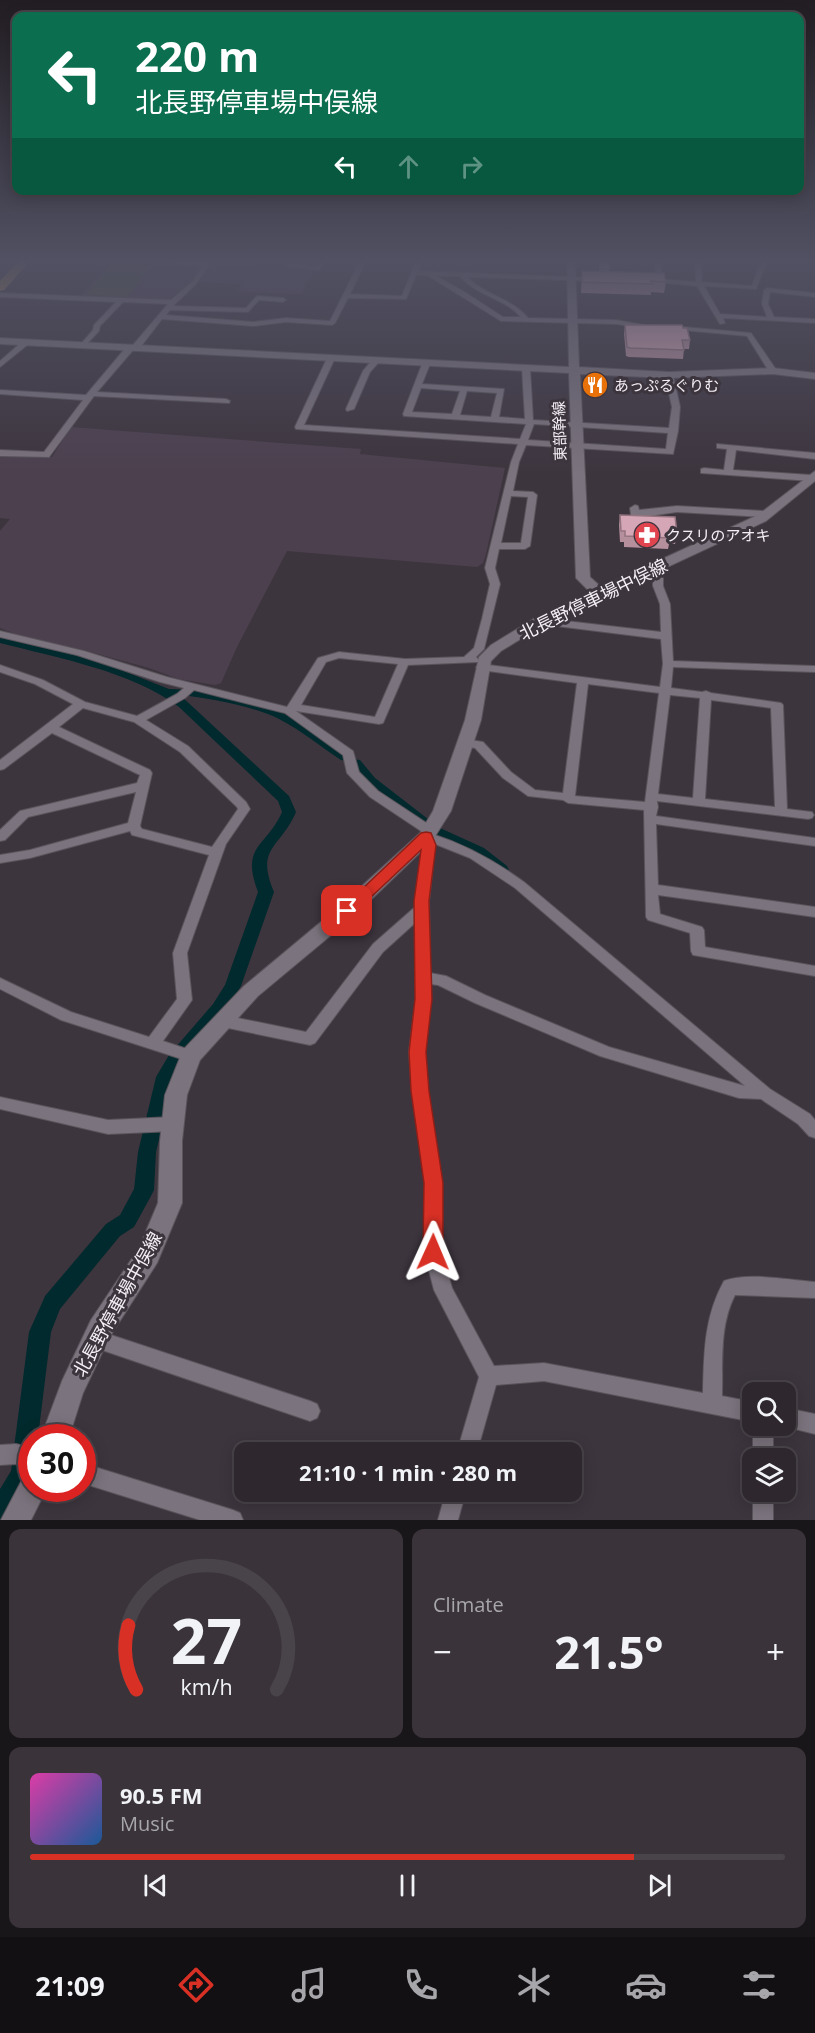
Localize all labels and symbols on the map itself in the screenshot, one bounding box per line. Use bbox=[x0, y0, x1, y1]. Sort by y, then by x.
restaurant icon: あっぷるぐりむ bbox=[580, 370, 610, 400]
place label: あっぷるぐりむ bbox=[614, 375, 719, 395]
street label: 東部幹線 bbox=[548, 401, 570, 461]
pharmacy icon: クスリのアオキ bbox=[632, 520, 662, 550]
place label: クスリのアオキ bbox=[666, 525, 771, 545]
street label: 北長野停車場中俣線 bbox=[515, 553, 671, 645]
pin bbox=[321, 885, 372, 936]
position arrow bbox=[401, 1220, 465, 1284]
street label: 北長野停車場中俣線 bbox=[67, 1227, 167, 1381]
speed limit sign: 30 bbox=[18, 1424, 96, 1502]

